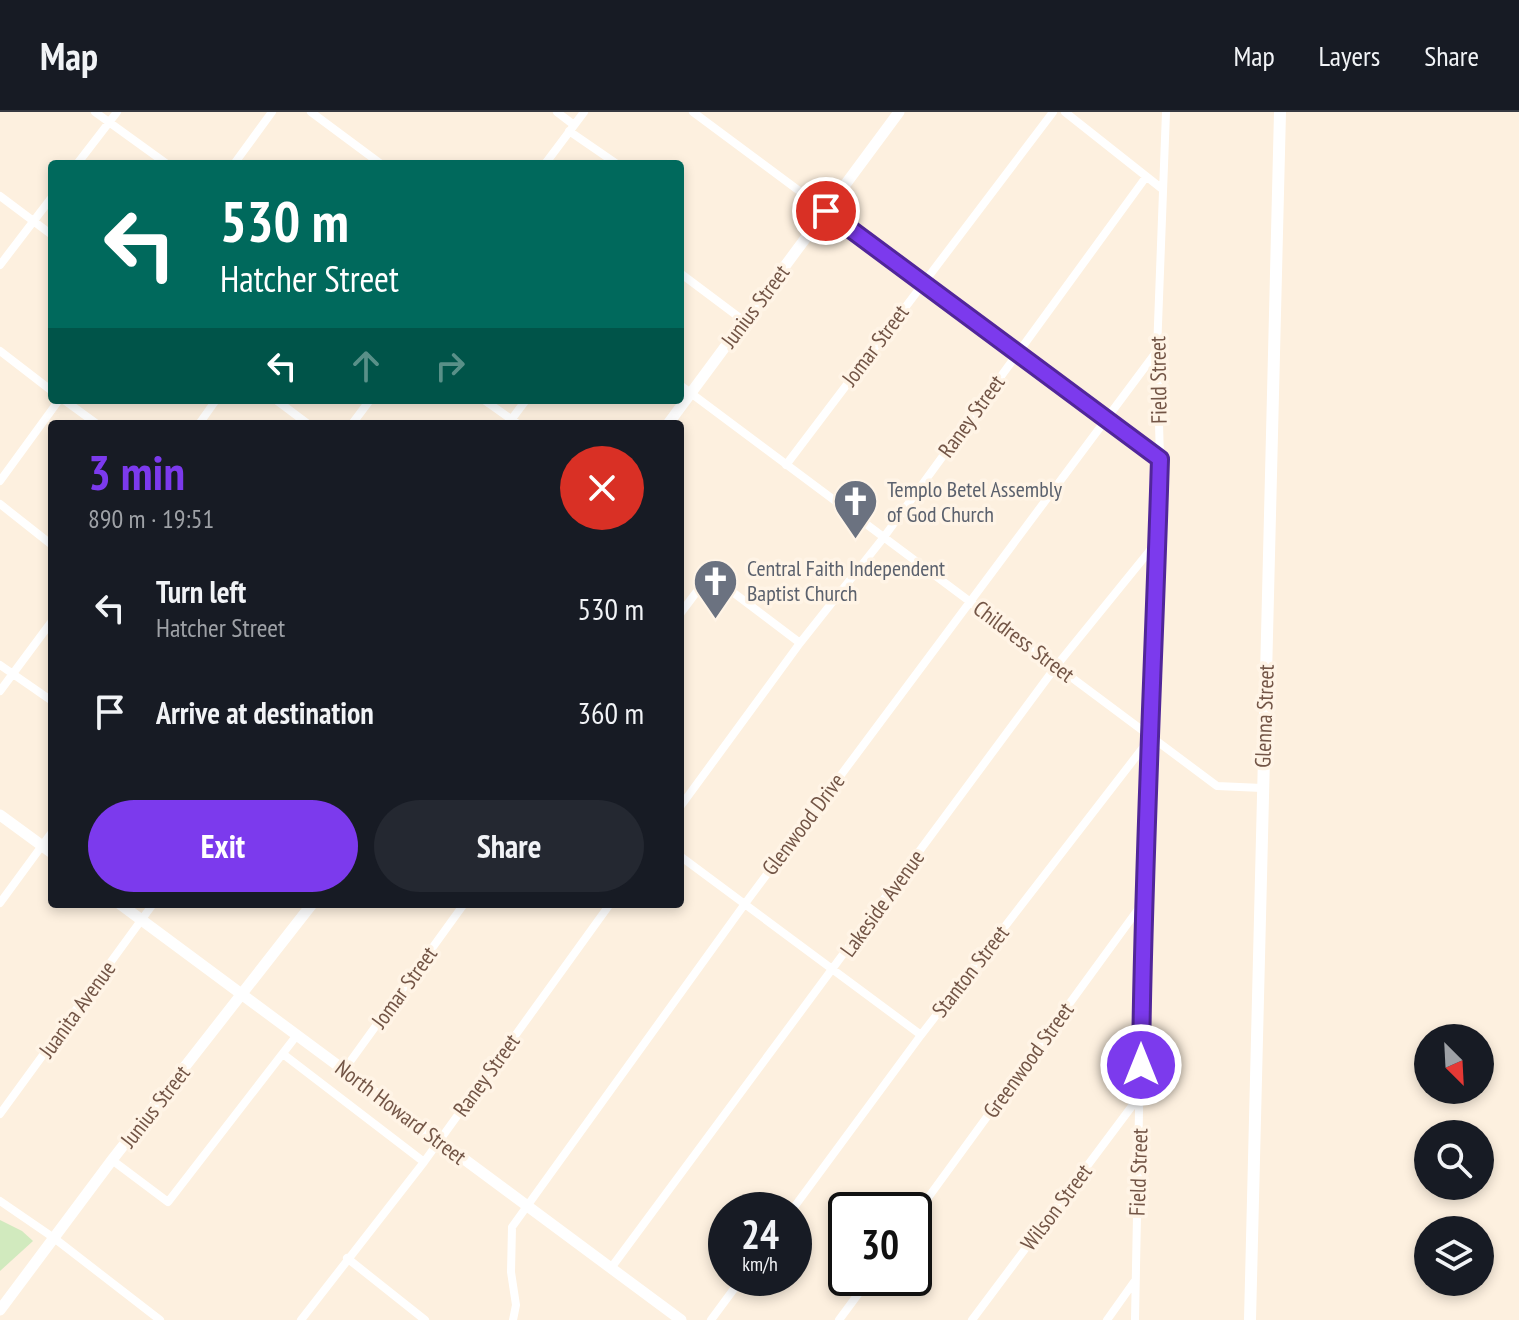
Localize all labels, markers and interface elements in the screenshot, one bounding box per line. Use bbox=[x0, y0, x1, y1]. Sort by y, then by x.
text: Map bbox=[40, 31, 98, 80]
text: Map bbox=[1233, 37, 1275, 74]
text: Layers bbox=[1319, 37, 1380, 74]
text: Share bbox=[1424, 37, 1479, 74]
pin bbox=[792, 177, 860, 245]
text: 530 m bbox=[220, 185, 349, 257]
icon: arrive bbox=[804, 189, 848, 233]
icon: left bbox=[88, 192, 192, 296]
text: Hatcher Street bbox=[220, 255, 399, 302]
street label: Junius Street bbox=[714, 259, 795, 354]
street label: Jomar Street bbox=[835, 299, 915, 392]
street label: Field Street bbox=[1143, 336, 1173, 424]
icon: left bbox=[260, 344, 304, 388]
icon: ahead bbox=[344, 344, 388, 388]
icon: right bbox=[428, 344, 472, 388]
street label: Raney Street bbox=[932, 369, 1010, 463]
text: 3 min bbox=[88, 441, 185, 503]
button: close bbox=[560, 446, 644, 530]
place label: Templo Betel Assembly of God Church bbox=[887, 475, 1063, 528]
church icon: Templo Betel Assembly of God Church bbox=[832, 478, 880, 541]
text: 890 m · 19:51 bbox=[88, 502, 214, 535]
place label: Central Faith Independent Baptist Church bbox=[747, 554, 945, 607]
church icon: Central Faith Independent Baptist Church bbox=[692, 557, 740, 620]
text: Turn left bbox=[156, 572, 246, 611]
icon: left bbox=[88, 586, 132, 630]
text: 530 m bbox=[578, 589, 644, 628]
street label: Childress Street bbox=[968, 594, 1080, 688]
text: Hatcher Street bbox=[156, 611, 285, 644]
street label: Glenna Street bbox=[1248, 664, 1280, 768]
icon: arrive bbox=[88, 690, 132, 734]
text: Arrive at destination bbox=[156, 693, 374, 732]
text: 360 m bbox=[578, 693, 644, 732]
street label: Glenwood Drive bbox=[756, 767, 850, 881]
button: Exit bbox=[88, 800, 358, 892]
button: Share bbox=[374, 800, 644, 892]
street label: Lakeside Avenue bbox=[834, 844, 930, 962]
street label: Stanton Street bbox=[925, 919, 1015, 1023]
street label: Jomar Street bbox=[364, 941, 443, 1034]
street label: Juanita Avenue bbox=[32, 955, 121, 1064]
street label: Greenwood Street bbox=[977, 997, 1079, 1123]
position arrow bbox=[1099, 1023, 1183, 1107]
north arrow bbox=[1414, 1024, 1494, 1104]
map controls bbox=[1414, 1024, 1494, 1296]
street label: Raney Street bbox=[447, 1028, 525, 1122]
street label: North Howard Street bbox=[330, 1054, 472, 1170]
street label: Junius Street bbox=[114, 1059, 196, 1153]
button: search bbox=[1414, 1120, 1494, 1200]
street label: Field Street bbox=[1122, 1128, 1154, 1216]
street label: Wilson Street bbox=[1014, 1158, 1098, 1256]
speed limit sign: 30 bbox=[828, 1192, 932, 1296]
text: 24 bbox=[741, 1208, 779, 1260]
button: layers bbox=[1414, 1216, 1494, 1296]
text: km/h bbox=[742, 1251, 778, 1277]

